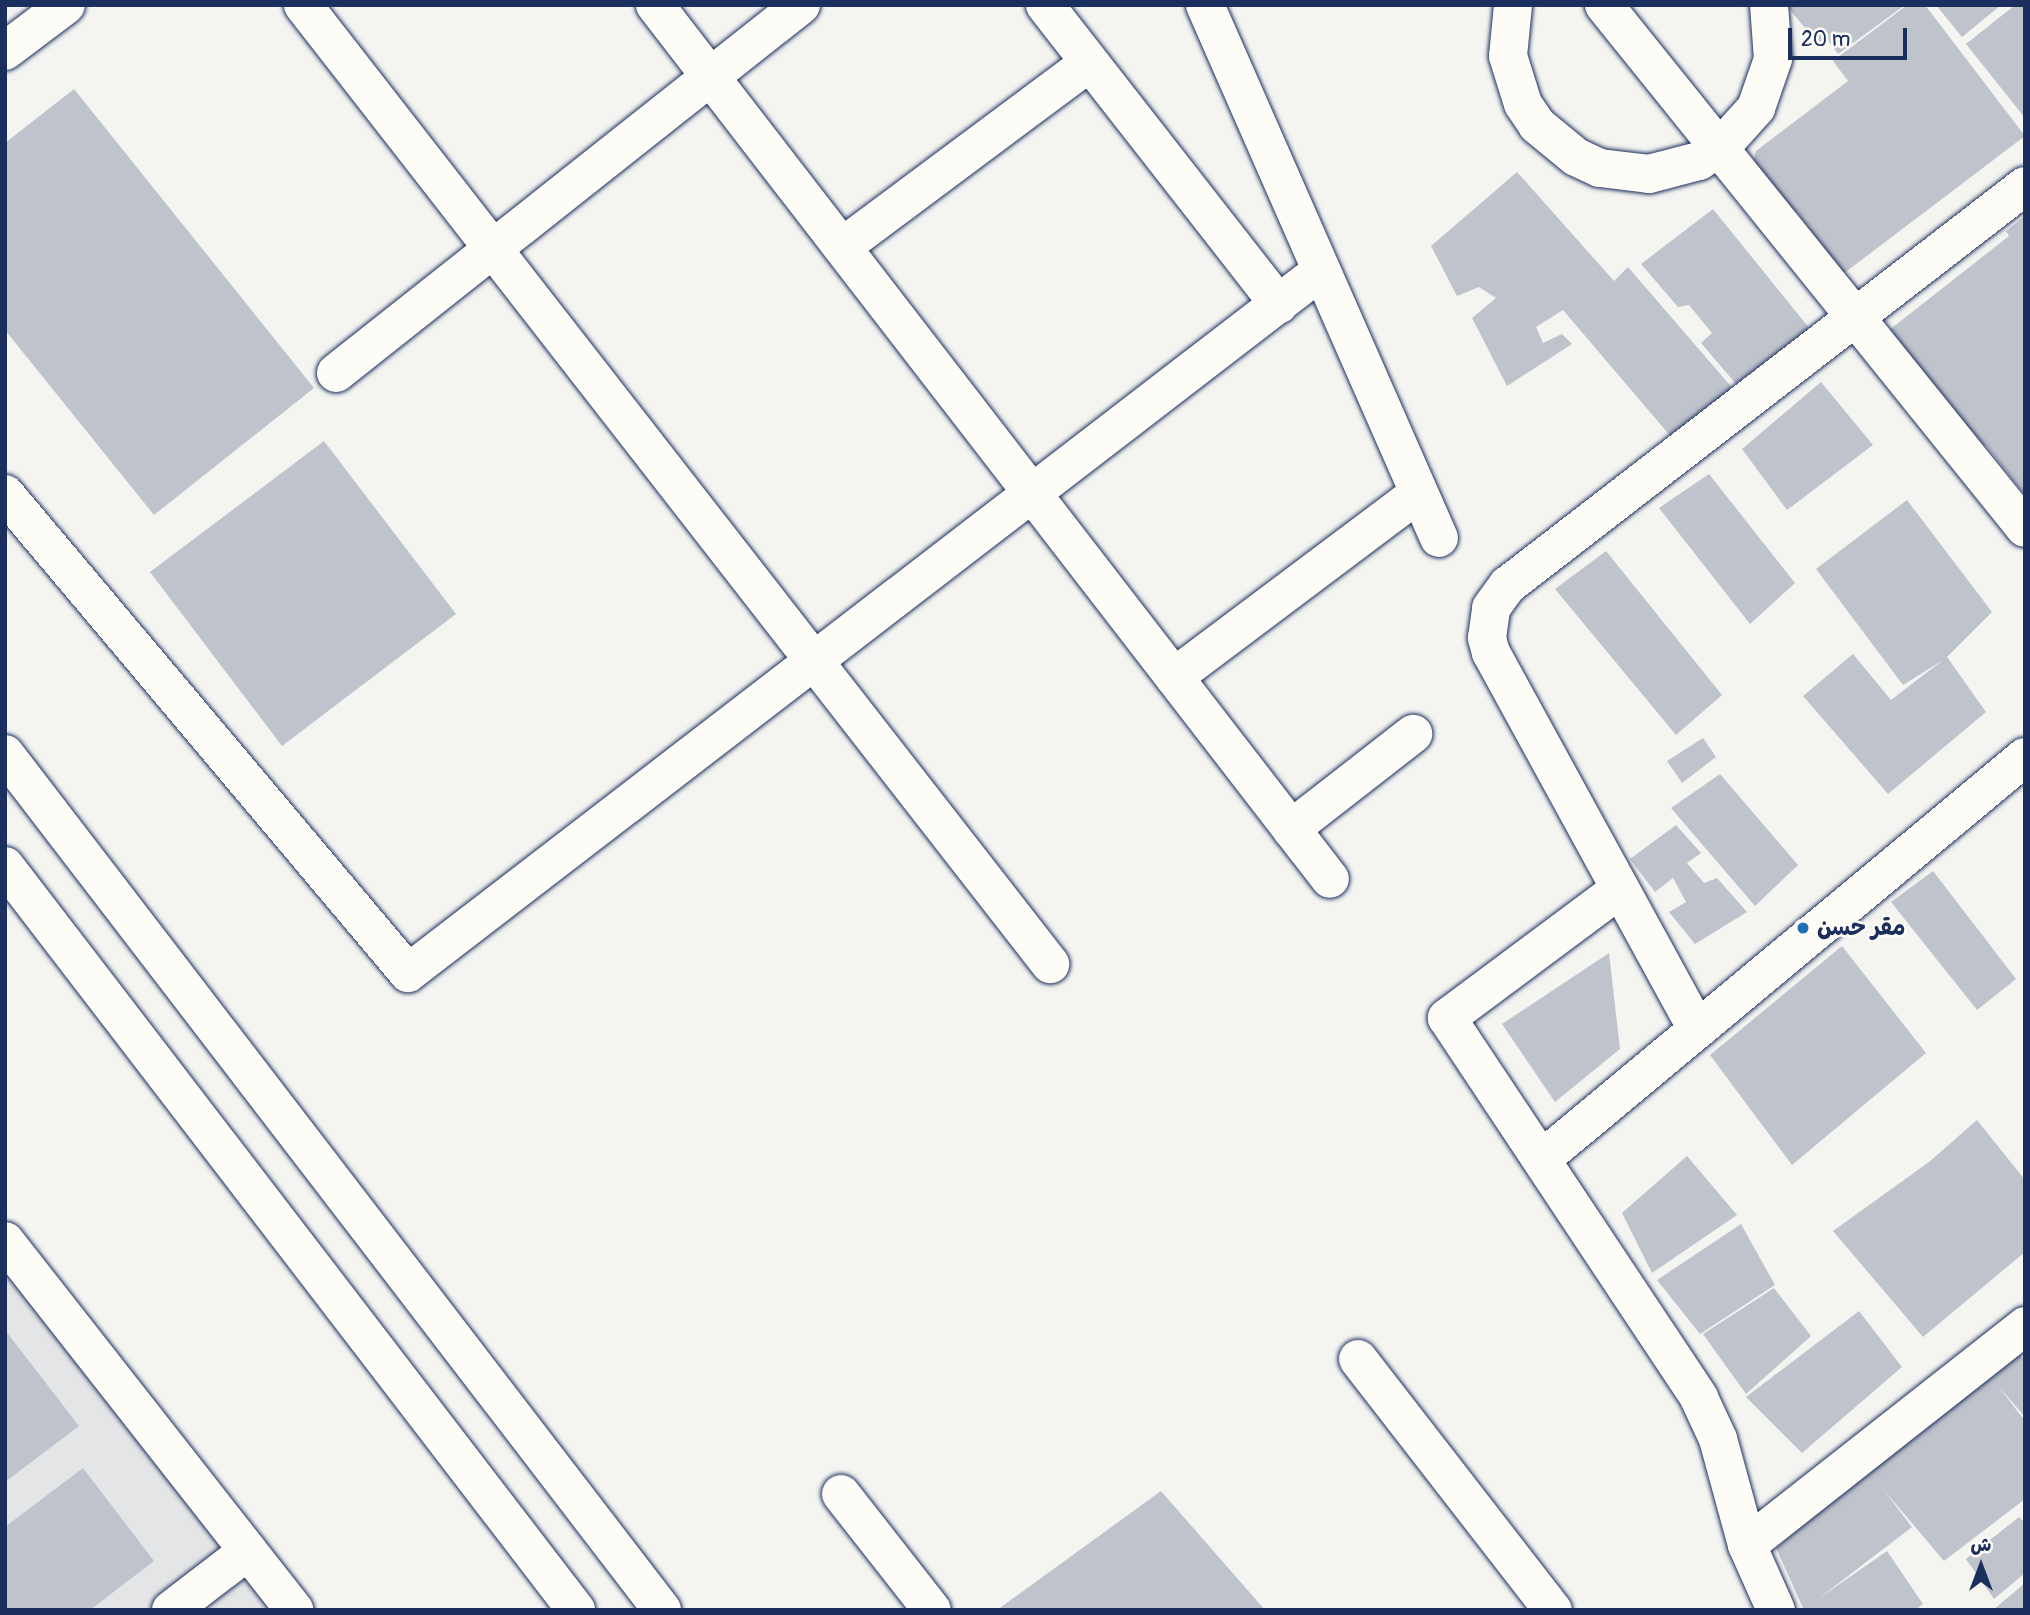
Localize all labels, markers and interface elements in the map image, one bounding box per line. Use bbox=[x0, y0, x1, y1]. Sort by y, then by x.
scale bar bbox=[1792, 14, 1911, 58]
text: 20 m bbox=[1801, 26, 1850, 53]
place label: مقر حسن bbox=[1817, 914, 1905, 942]
marker: مقر حسن bbox=[1795, 920, 1811, 936]
north arrow bbox=[1946, 1531, 2016, 1601]
text: ش bbox=[1971, 1533, 1991, 1557]

